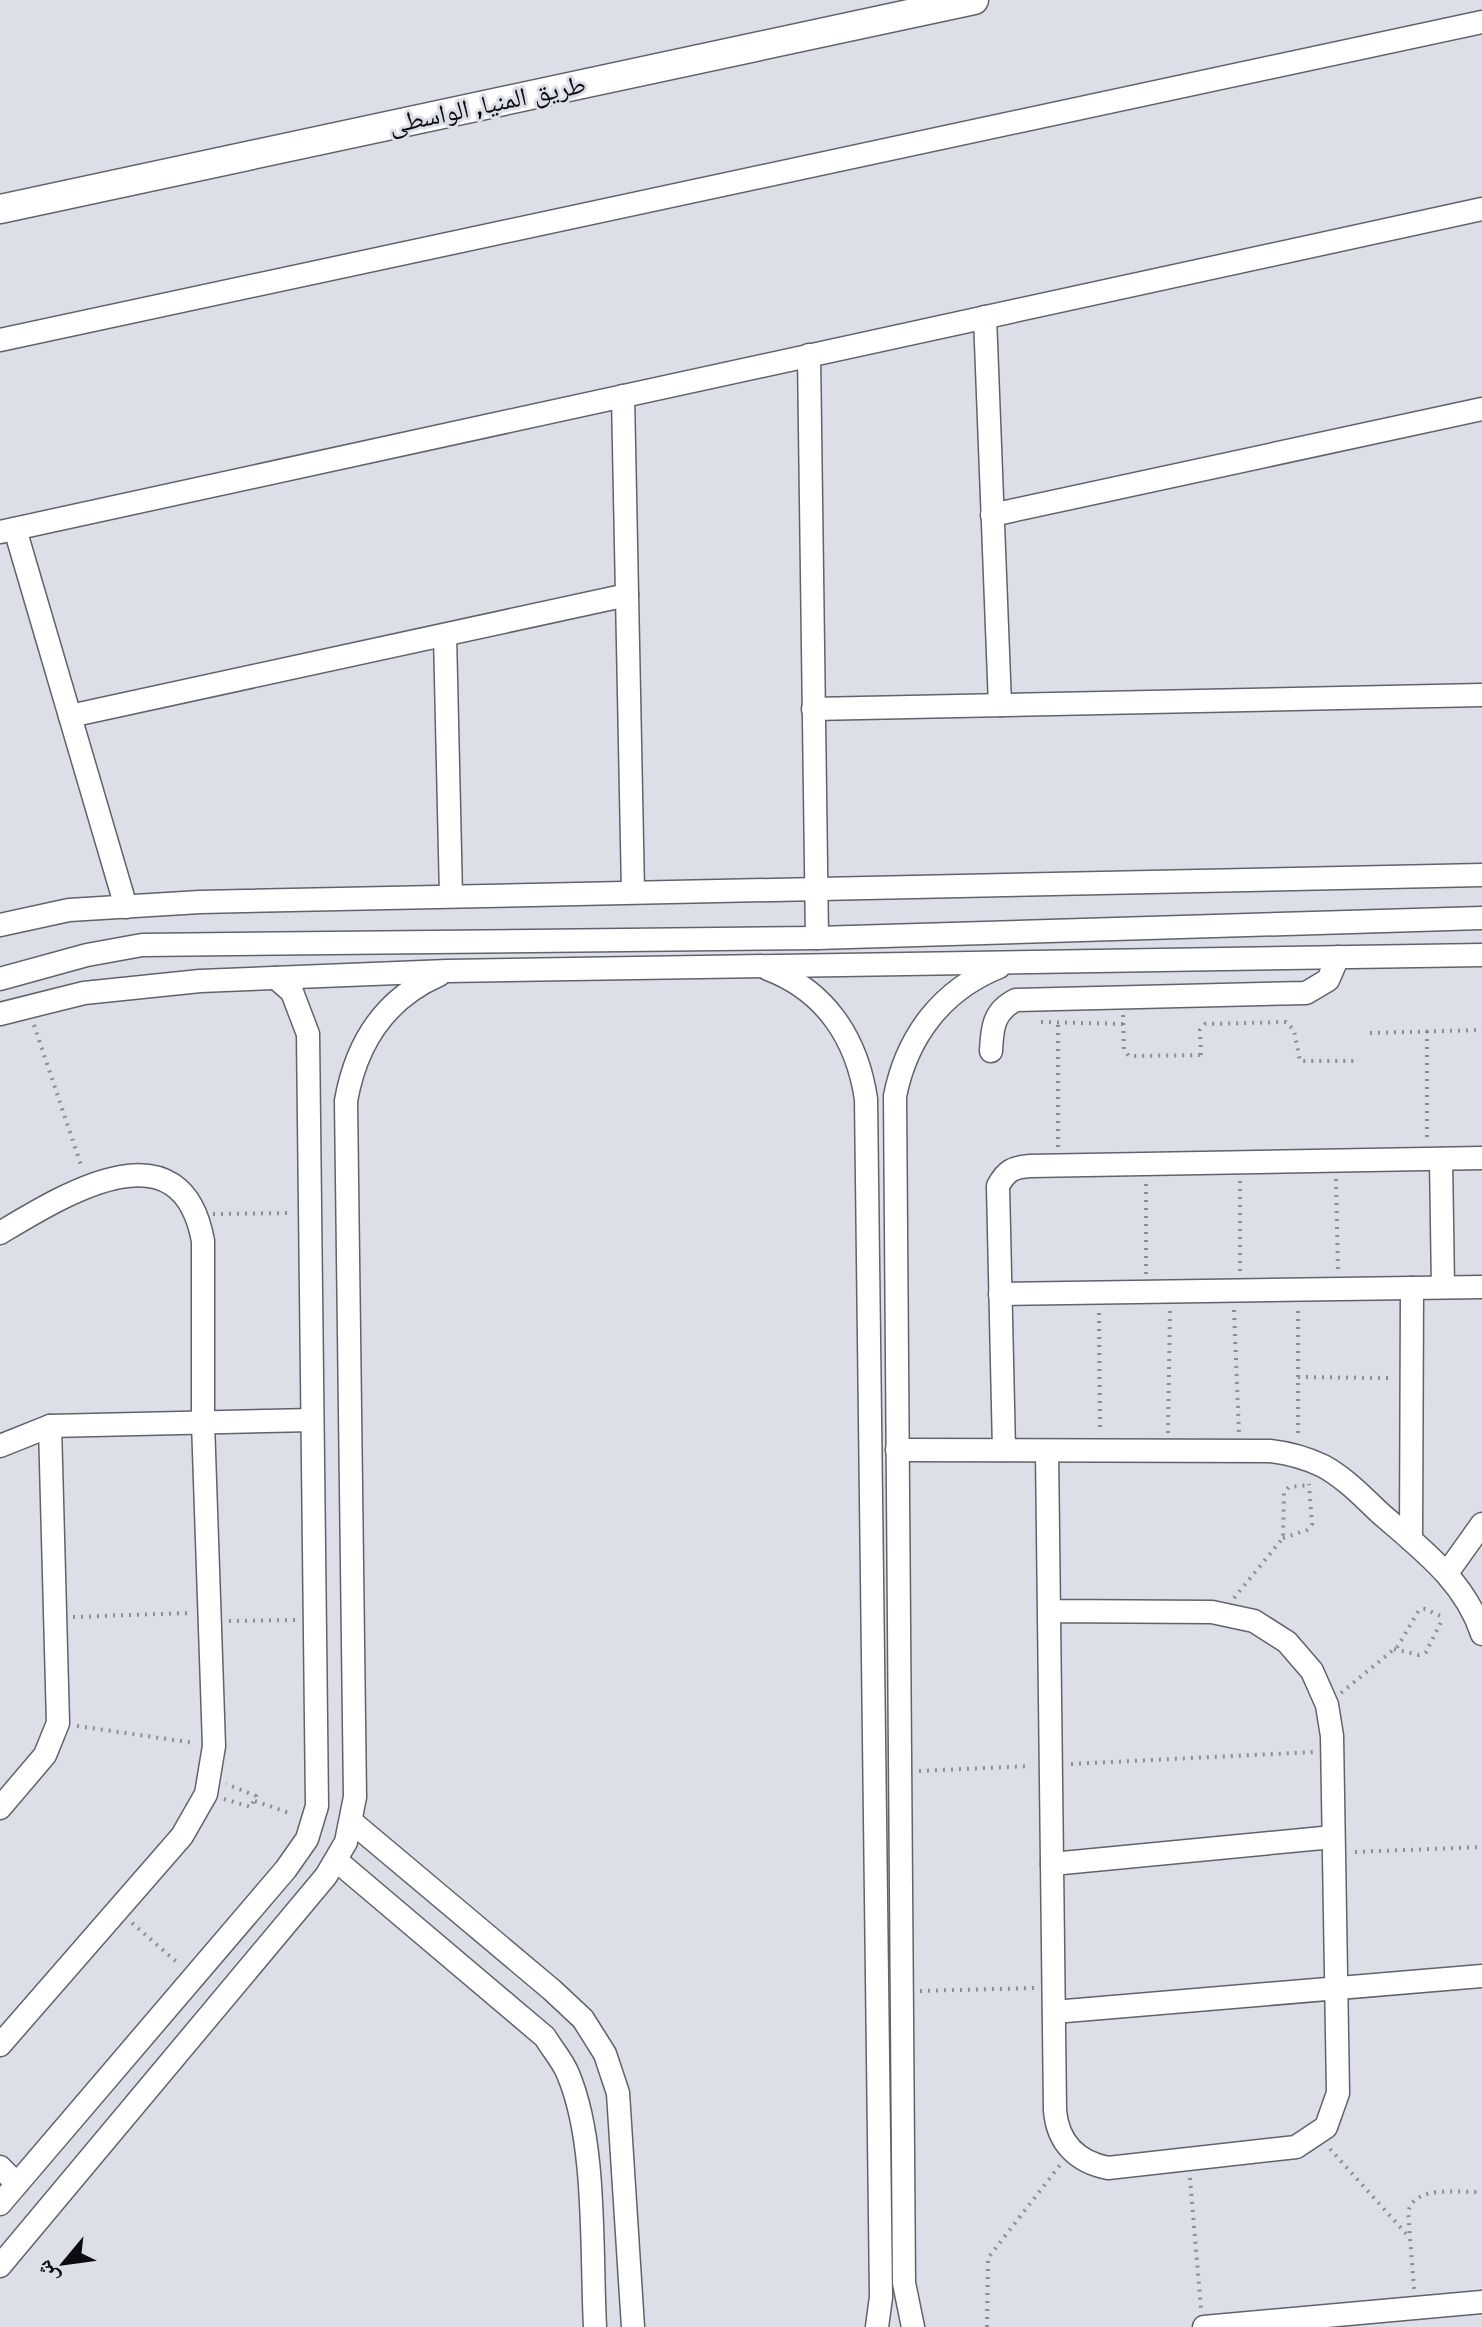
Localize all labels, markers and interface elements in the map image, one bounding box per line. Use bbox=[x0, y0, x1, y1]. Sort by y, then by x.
street label: طريق المنيا, الواسطى bbox=[386, 68, 588, 141]
north arrow bbox=[24, 2223, 104, 2303]
text: ش bbox=[29, 2256, 64, 2289]

